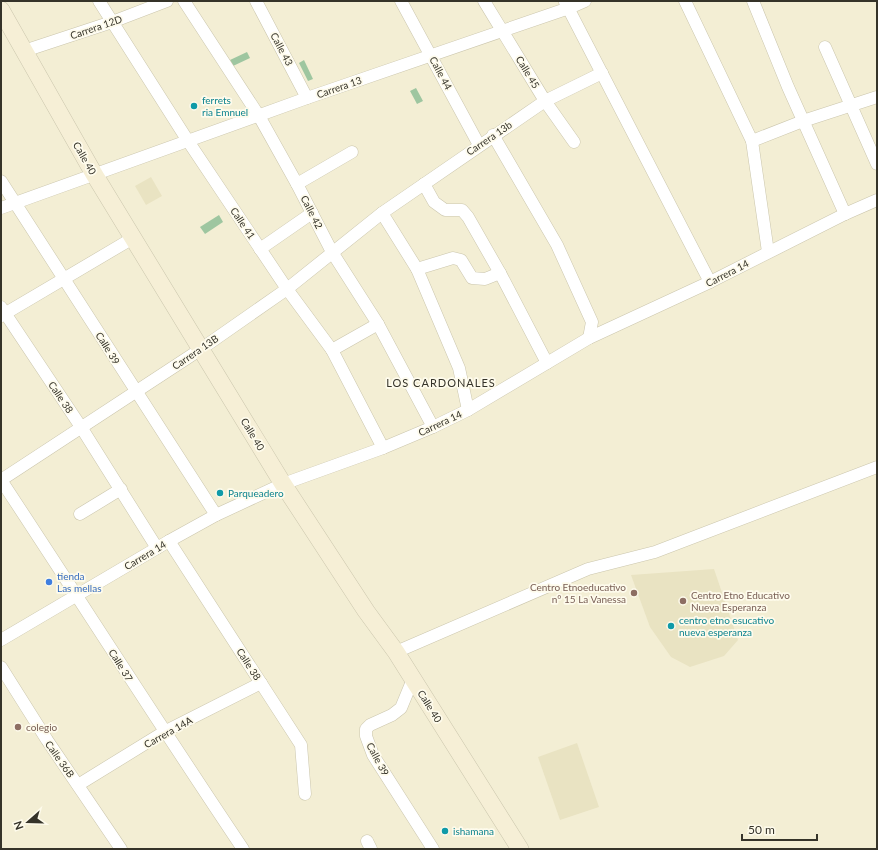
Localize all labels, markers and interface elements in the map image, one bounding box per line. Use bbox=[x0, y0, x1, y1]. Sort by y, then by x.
street label: Carrera 12D bbox=[68, 12, 124, 42]
street label: Calle 43 bbox=[268, 30, 296, 68]
street label: Calle 44 bbox=[427, 54, 455, 92]
street label: Calle 45 bbox=[514, 54, 542, 91]
street label: Carrera 13 bbox=[315, 74, 363, 100]
place label: ferrets ria Emnuel bbox=[202, 94, 248, 118]
marker: ferrets ria Emnuel bbox=[189, 101, 199, 111]
street label: Carrera 13b bbox=[464, 118, 514, 158]
street label: Calle 40 bbox=[71, 139, 99, 177]
street label: Calle 42 bbox=[299, 193, 326, 231]
street label: Calle 41 bbox=[228, 205, 258, 241]
street label: Carrera 14 bbox=[703, 257, 751, 289]
street label: Calle 39 bbox=[93, 330, 123, 367]
street label: Carrera 13B bbox=[170, 332, 220, 372]
district label: LOS CARDONALES bbox=[386, 376, 496, 389]
street label: Calle 38 bbox=[46, 379, 76, 415]
street label: Carrera 14 bbox=[416, 408, 464, 438]
street label: Calle 40 bbox=[239, 416, 267, 453]
place label: Parqueadero bbox=[228, 487, 284, 499]
marker: Parqueadero bbox=[215, 488, 225, 498]
street label: Carrera 14 bbox=[122, 538, 168, 572]
place label: tienda Las mellas bbox=[57, 570, 102, 594]
marker: tienda Las mellas bbox=[44, 577, 54, 587]
place label: Centro Etnoeducativo n° 15 La Vanessa bbox=[530, 581, 626, 605]
marker: Centro Etnoeducativo n° 15 La Vanessa bbox=[629, 588, 639, 598]
place label: Centro Etno Educativo Nueva Esperanza bbox=[691, 589, 790, 613]
marker: Centro Etno Educativo Nueva Esperanza bbox=[678, 596, 688, 606]
place label: centro etno esucativo nueva esperanza bbox=[679, 614, 774, 638]
marker: centro etno esucativo nueva esperanza bbox=[666, 621, 676, 631]
street label: Calle 38 bbox=[234, 646, 264, 682]
street label: Calle 37 bbox=[106, 647, 136, 684]
street label: Calle 40 bbox=[415, 688, 445, 725]
street label: Carrera 14A bbox=[142, 714, 194, 750]
place label: colegio bbox=[26, 721, 58, 733]
marker: colegio bbox=[13, 722, 23, 732]
street label: Calle 36B bbox=[43, 738, 77, 780]
street label: Calle 39 bbox=[364, 740, 392, 778]
north arrow bbox=[8, 802, 48, 842]
scale bar bbox=[742, 816, 817, 842]
text: N bbox=[11, 819, 26, 832]
text: 50 m bbox=[748, 822, 775, 837]
place label: ishamana bbox=[453, 825, 494, 837]
marker: ishamana bbox=[440, 826, 450, 836]

